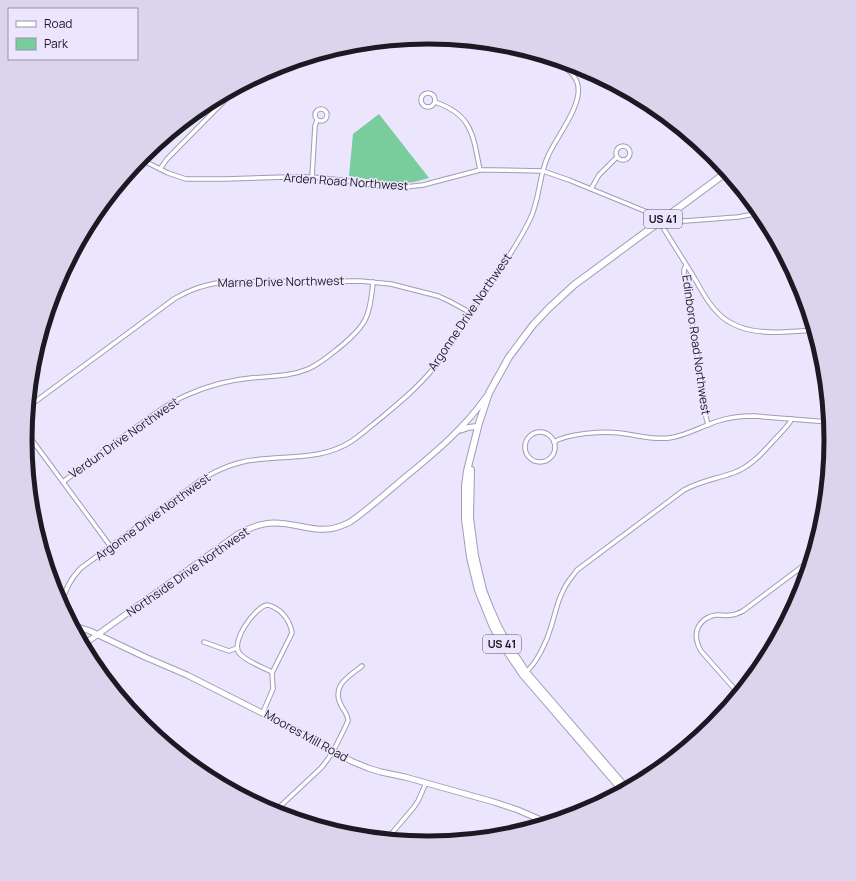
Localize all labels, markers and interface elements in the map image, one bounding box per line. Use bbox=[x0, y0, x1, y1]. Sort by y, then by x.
legend bbox=[8, 8, 138, 60]
text: Road bbox=[44, 15, 72, 32]
text: Park bbox=[44, 35, 69, 52]
street label: Arden Road Northwest bbox=[283, 169, 409, 194]
road number: US 41 bbox=[644, 210, 682, 228]
street label: Argonne Drive Northwest bbox=[424, 249, 516, 374]
street label: Marne Drive Northwest bbox=[218, 272, 345, 291]
street label: Edinboro Road Northwest bbox=[678, 274, 715, 416]
street label: Verdun Drive Northwest bbox=[65, 393, 182, 482]
street label: Argonne Drive Northwest bbox=[92, 469, 214, 564]
street label: Northside Drive Northwest bbox=[123, 523, 253, 621]
road number: US 41 bbox=[483, 635, 521, 653]
street label: Moores Mill Road bbox=[261, 705, 351, 766]

